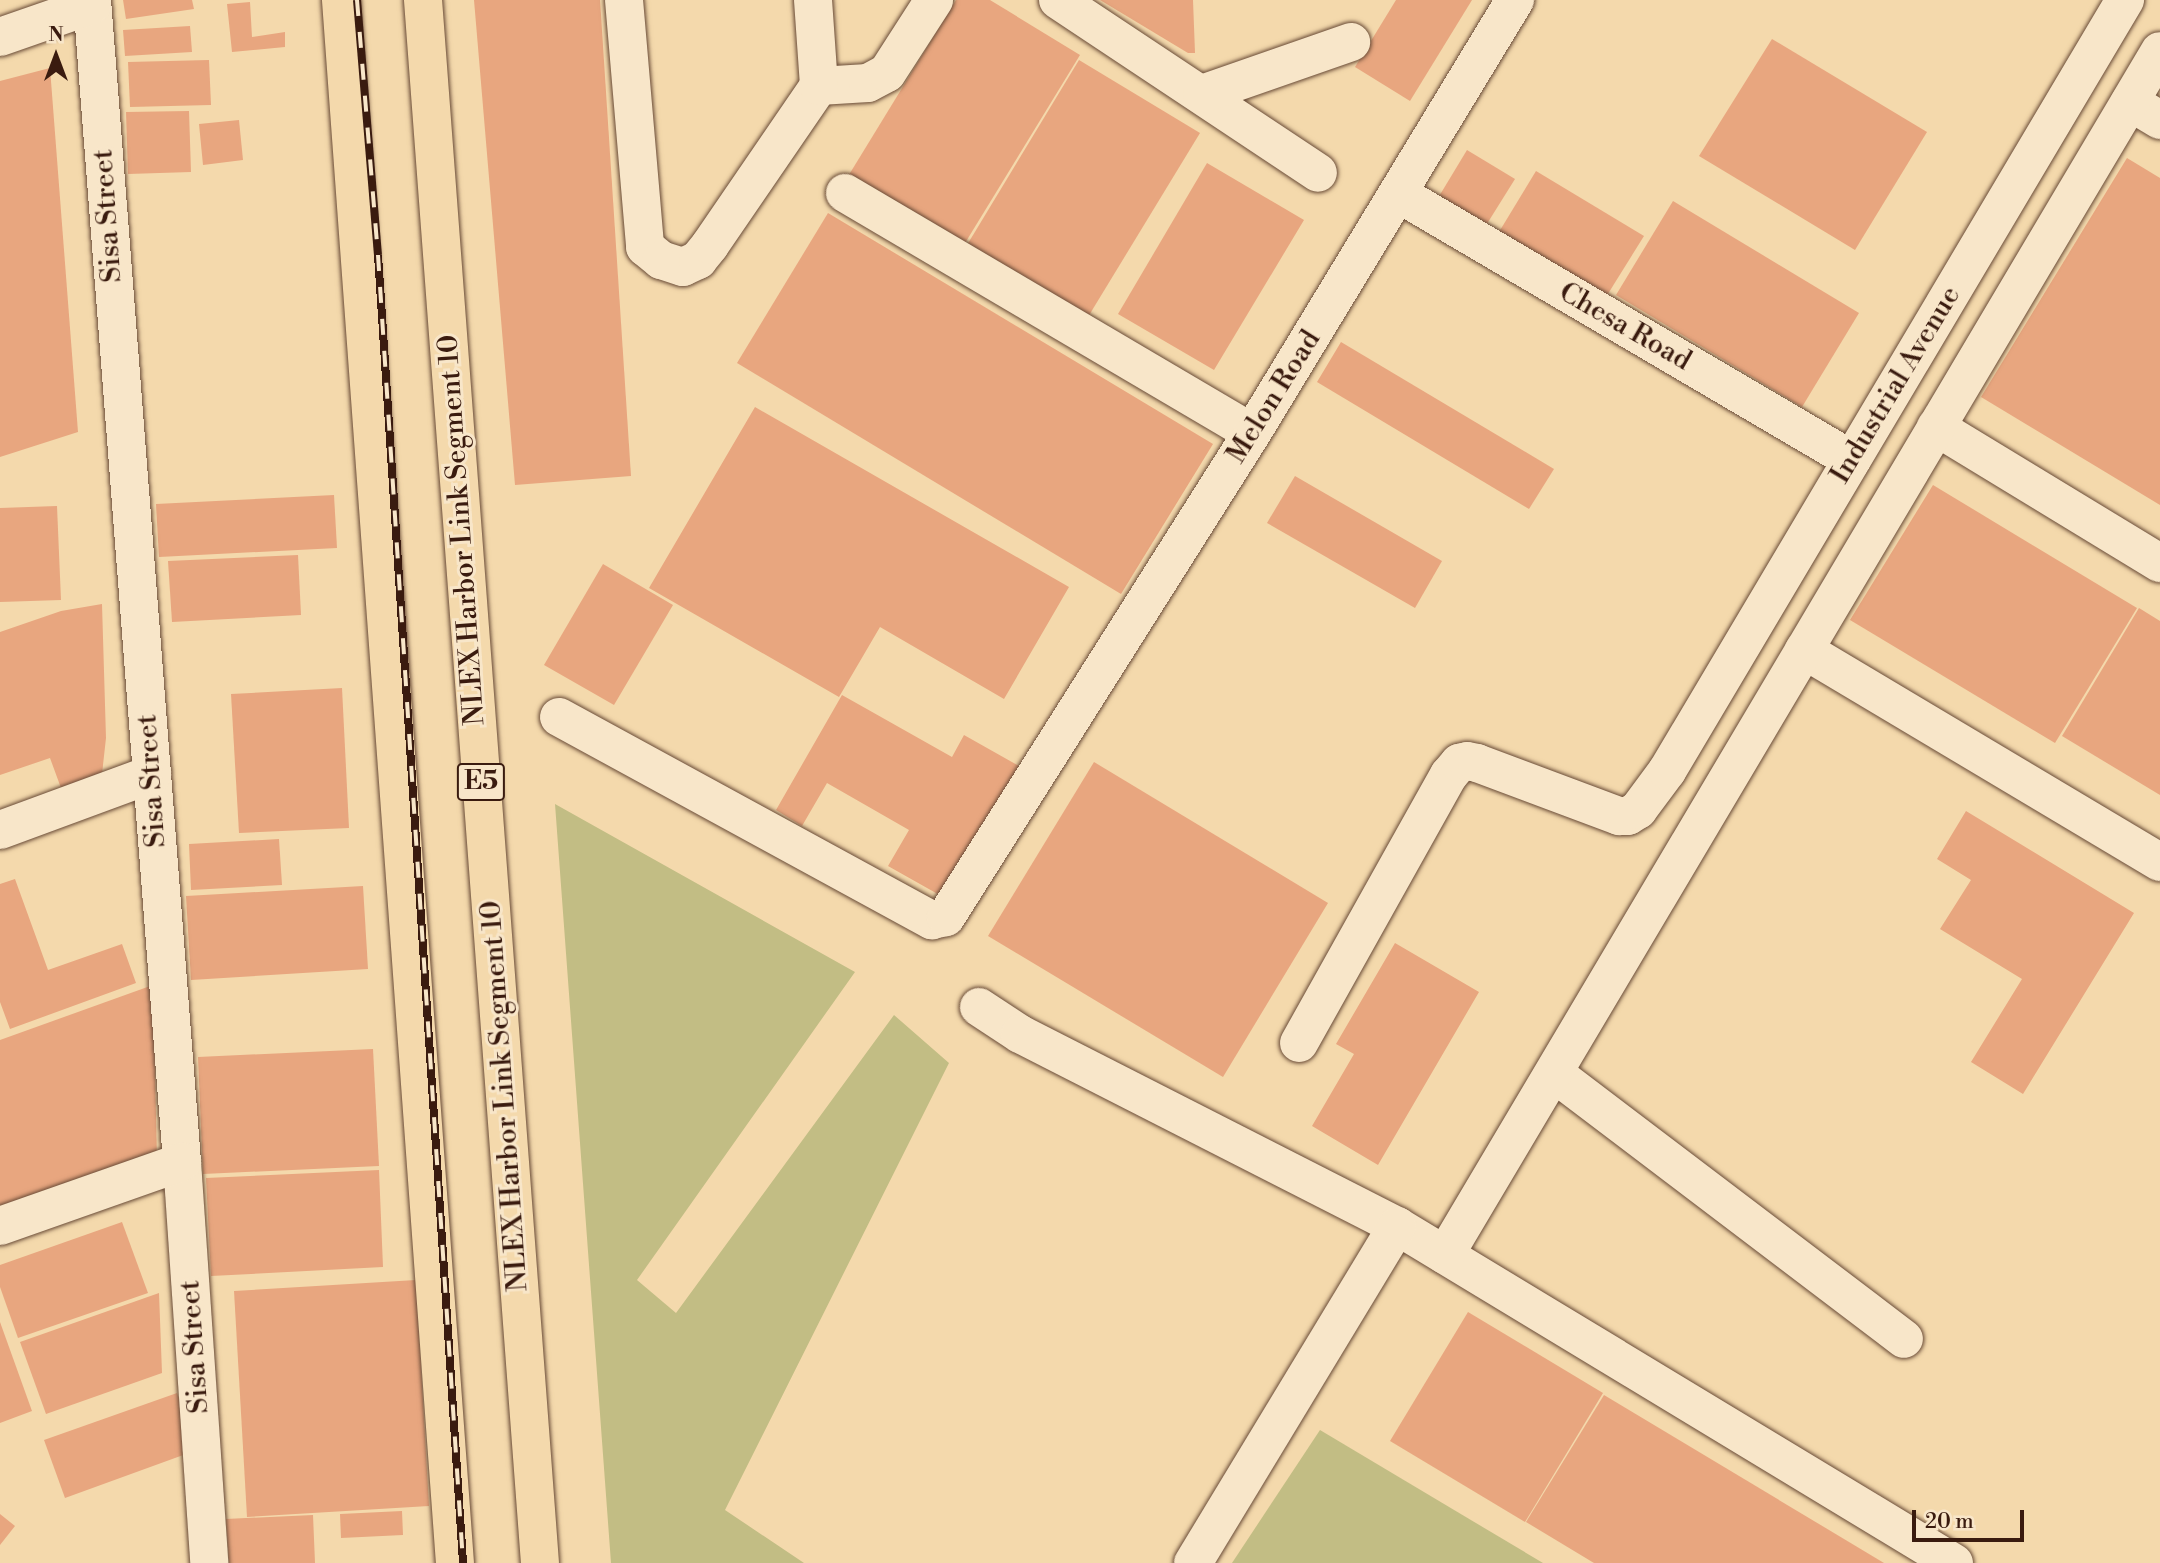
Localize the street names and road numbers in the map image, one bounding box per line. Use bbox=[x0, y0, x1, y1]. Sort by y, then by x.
street label: Sisa Street bbox=[87, 148, 129, 284]
street label: Chesa Road bbox=[1553, 276, 1697, 378]
street label: Industrial Avenue bbox=[1824, 280, 1968, 490]
street label: Melon Road bbox=[1220, 324, 1328, 470]
street label: NLEX Harbor Link Segment 10 bbox=[432, 333, 492, 727]
street label: Sisa Street bbox=[131, 713, 173, 849]
road number: E5 bbox=[456, 760, 505, 804]
street label: NLEX Harbor Link Segment 10 bbox=[475, 899, 535, 1293]
street label: Sisa Street bbox=[174, 1279, 216, 1415]

